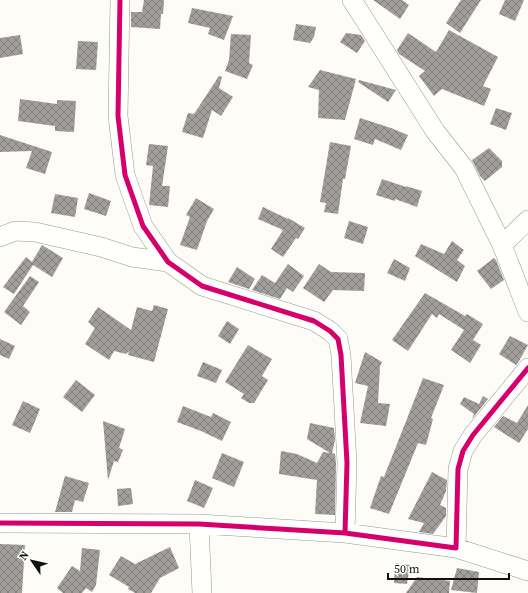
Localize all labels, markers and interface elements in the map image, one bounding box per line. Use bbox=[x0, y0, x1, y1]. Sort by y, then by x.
north arrow bbox=[12, 541, 52, 581]
text: N bbox=[16, 548, 33, 563]
scale bar bbox=[388, 555, 509, 581]
text: 50 m bbox=[394, 561, 420, 577]

